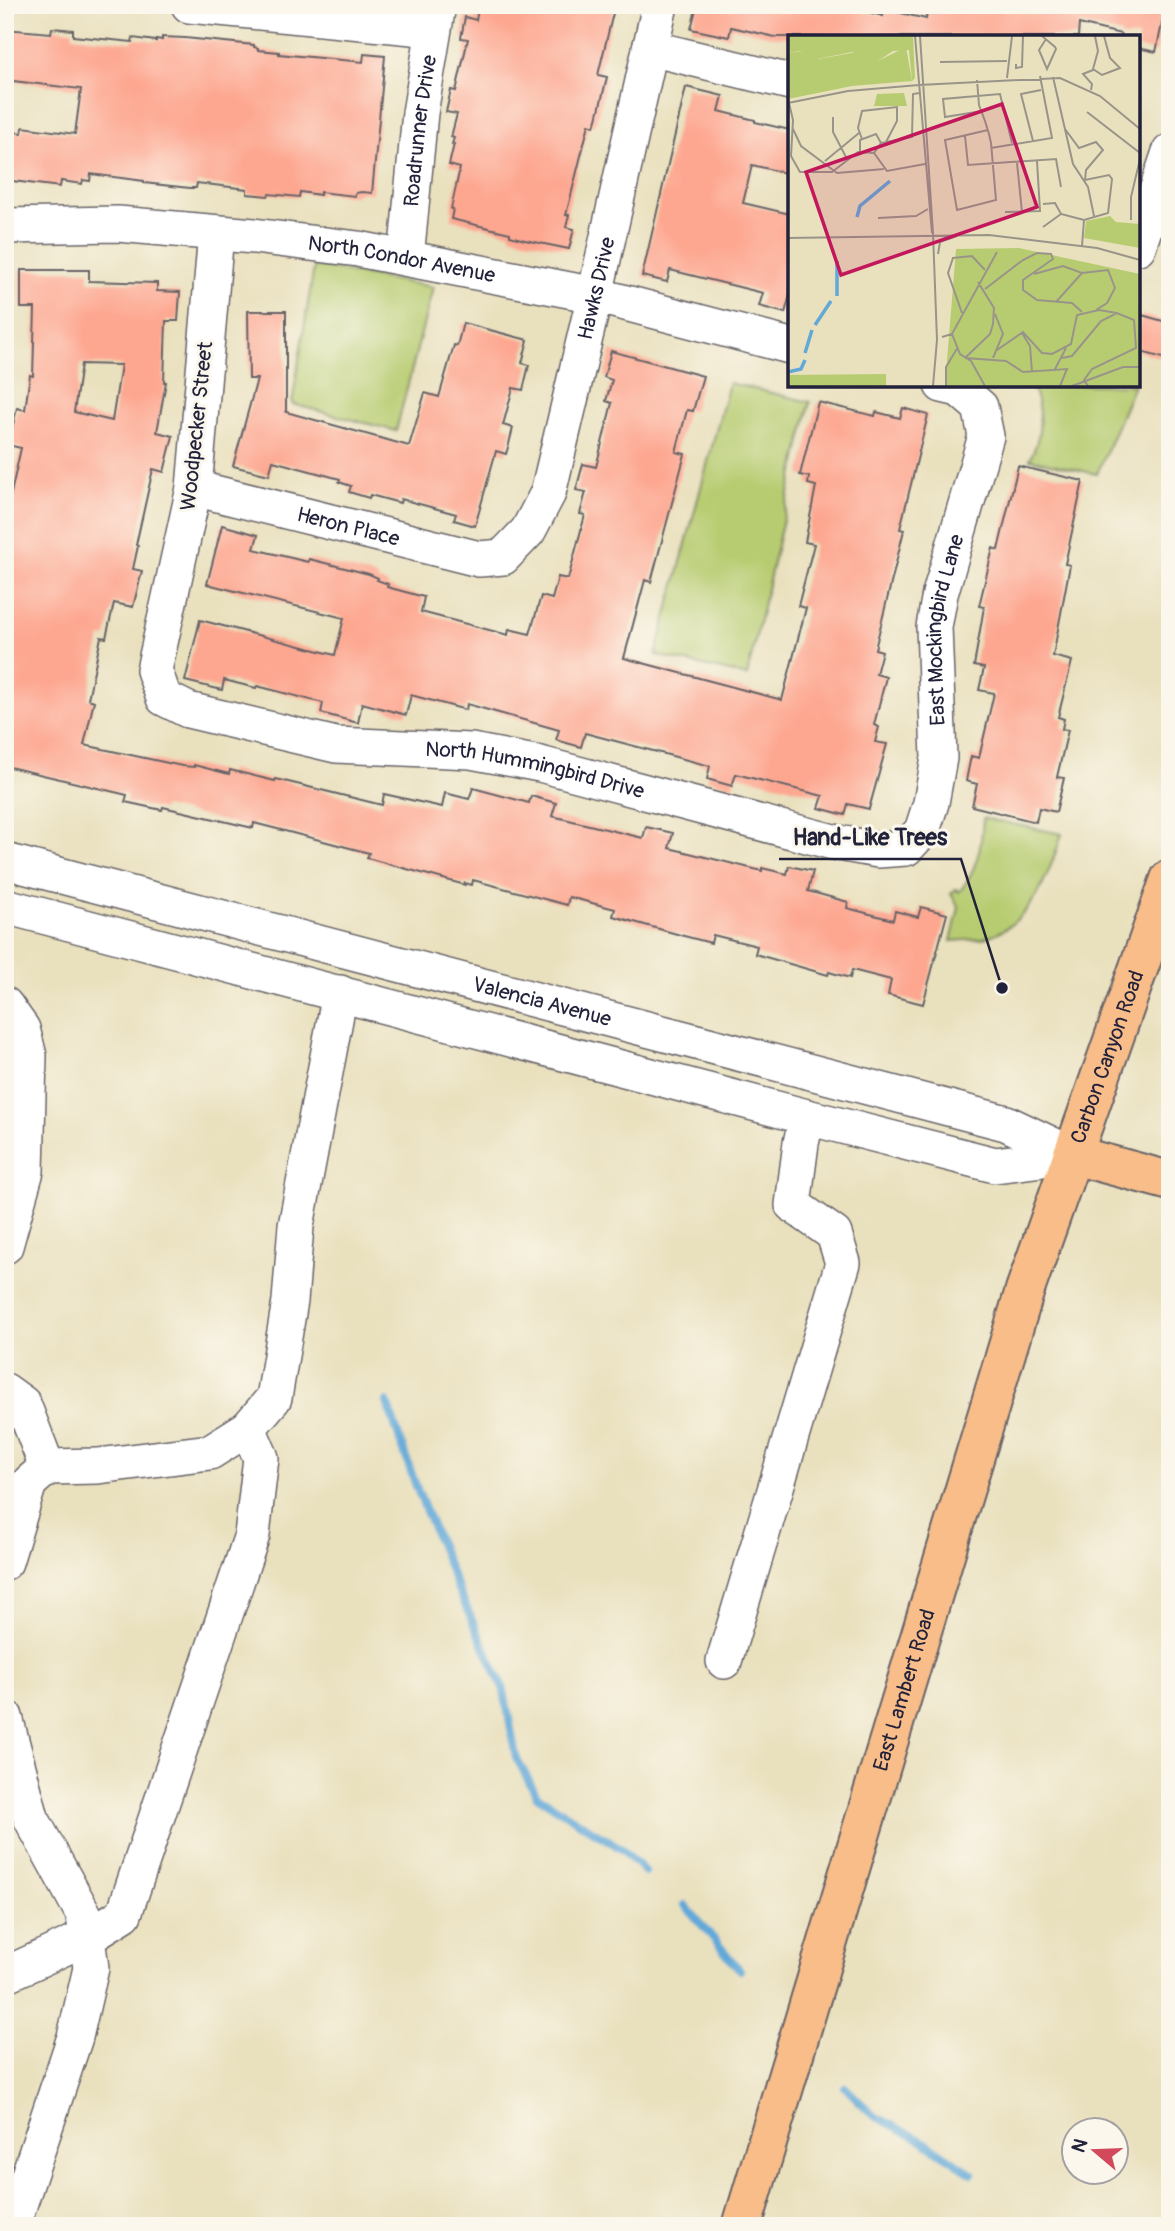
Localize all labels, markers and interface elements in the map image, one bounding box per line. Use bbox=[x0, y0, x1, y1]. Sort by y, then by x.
inset map bbox=[788, 35, 1140, 387]
street label: Roadrunner Drive bbox=[398, 52, 443, 208]
street label: North Condor Avenue bbox=[307, 229, 498, 289]
street label: Hawks Drive bbox=[571, 234, 621, 343]
street label: Woodpecker Street bbox=[175, 340, 219, 512]
street label: Heron Place bbox=[294, 501, 403, 552]
street label: East Mockingbird Lane bbox=[920, 530, 970, 726]
street label: North Hummingbird Drive bbox=[425, 735, 648, 805]
callout: Hand-Like Trees bbox=[779, 815, 961, 859]
text: Hand-Like Trees bbox=[793, 823, 948, 852]
street label: Carbon Canyon Road bbox=[1064, 967, 1150, 1147]
street label: Valencia Avenue bbox=[470, 970, 615, 1033]
street label: East Lambert Road bbox=[867, 1606, 941, 1774]
north arrow bbox=[1060, 2116, 1130, 2186]
text: N bbox=[1066, 2136, 1093, 2156]

